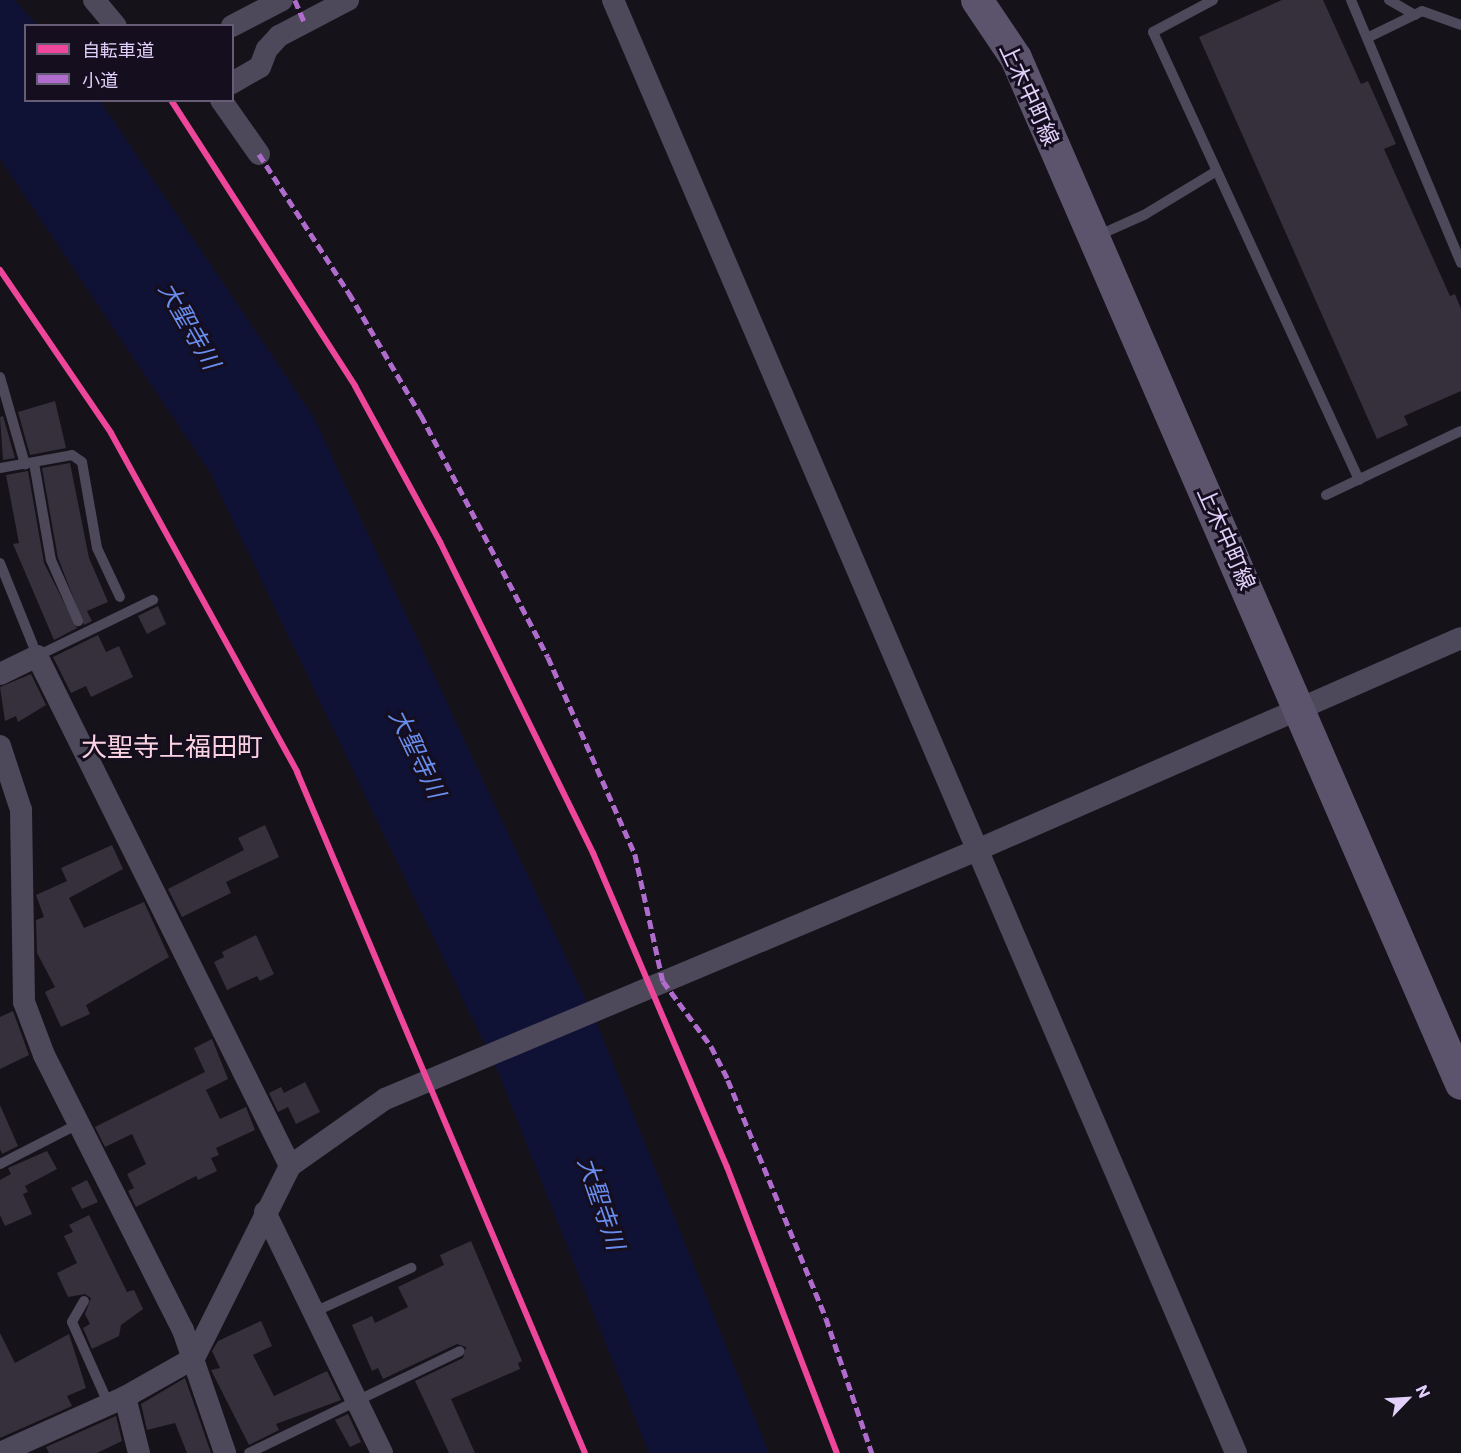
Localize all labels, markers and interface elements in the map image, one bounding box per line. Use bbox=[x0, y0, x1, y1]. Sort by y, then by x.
legend bbox=[24, 24, 234, 102]
text: 自転車道 bbox=[82, 39, 154, 61]
street label: 上木中町線 bbox=[995, 39, 1065, 149]
text: 小道 bbox=[82, 69, 118, 91]
water label: 大聖寺川 bbox=[154, 276, 226, 374]
street label: 上木中町線 bbox=[1193, 482, 1261, 594]
water label: 大聖寺川 bbox=[384, 704, 452, 802]
district label: 大聖寺上福田町 bbox=[81, 730, 263, 762]
water label: 大聖寺川 bbox=[573, 1153, 631, 1253]
north arrow bbox=[1377, 1369, 1437, 1429]
text: N bbox=[1413, 1382, 1435, 1401]

